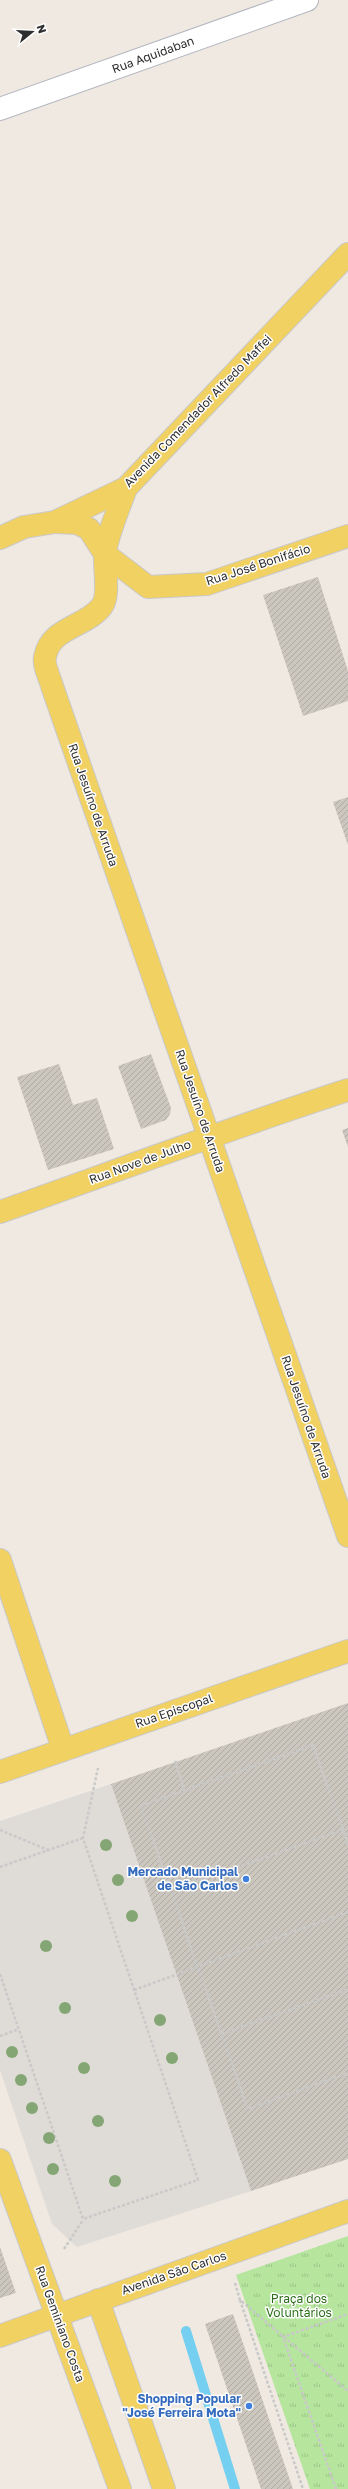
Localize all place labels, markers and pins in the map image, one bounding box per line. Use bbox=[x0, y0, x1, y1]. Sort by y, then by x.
place label: Mercado Municipal de São Carlos bbox=[127, 1864, 238, 1893]
marker: Mercado Municipal de São Carlos bbox=[241, 1874, 251, 1884]
place label: Shopping Popular "José Ferreira Mota" bbox=[122, 2391, 241, 2420]
marker: Shopping Popular "José Ferreira Mota" bbox=[244, 2401, 254, 2411]

